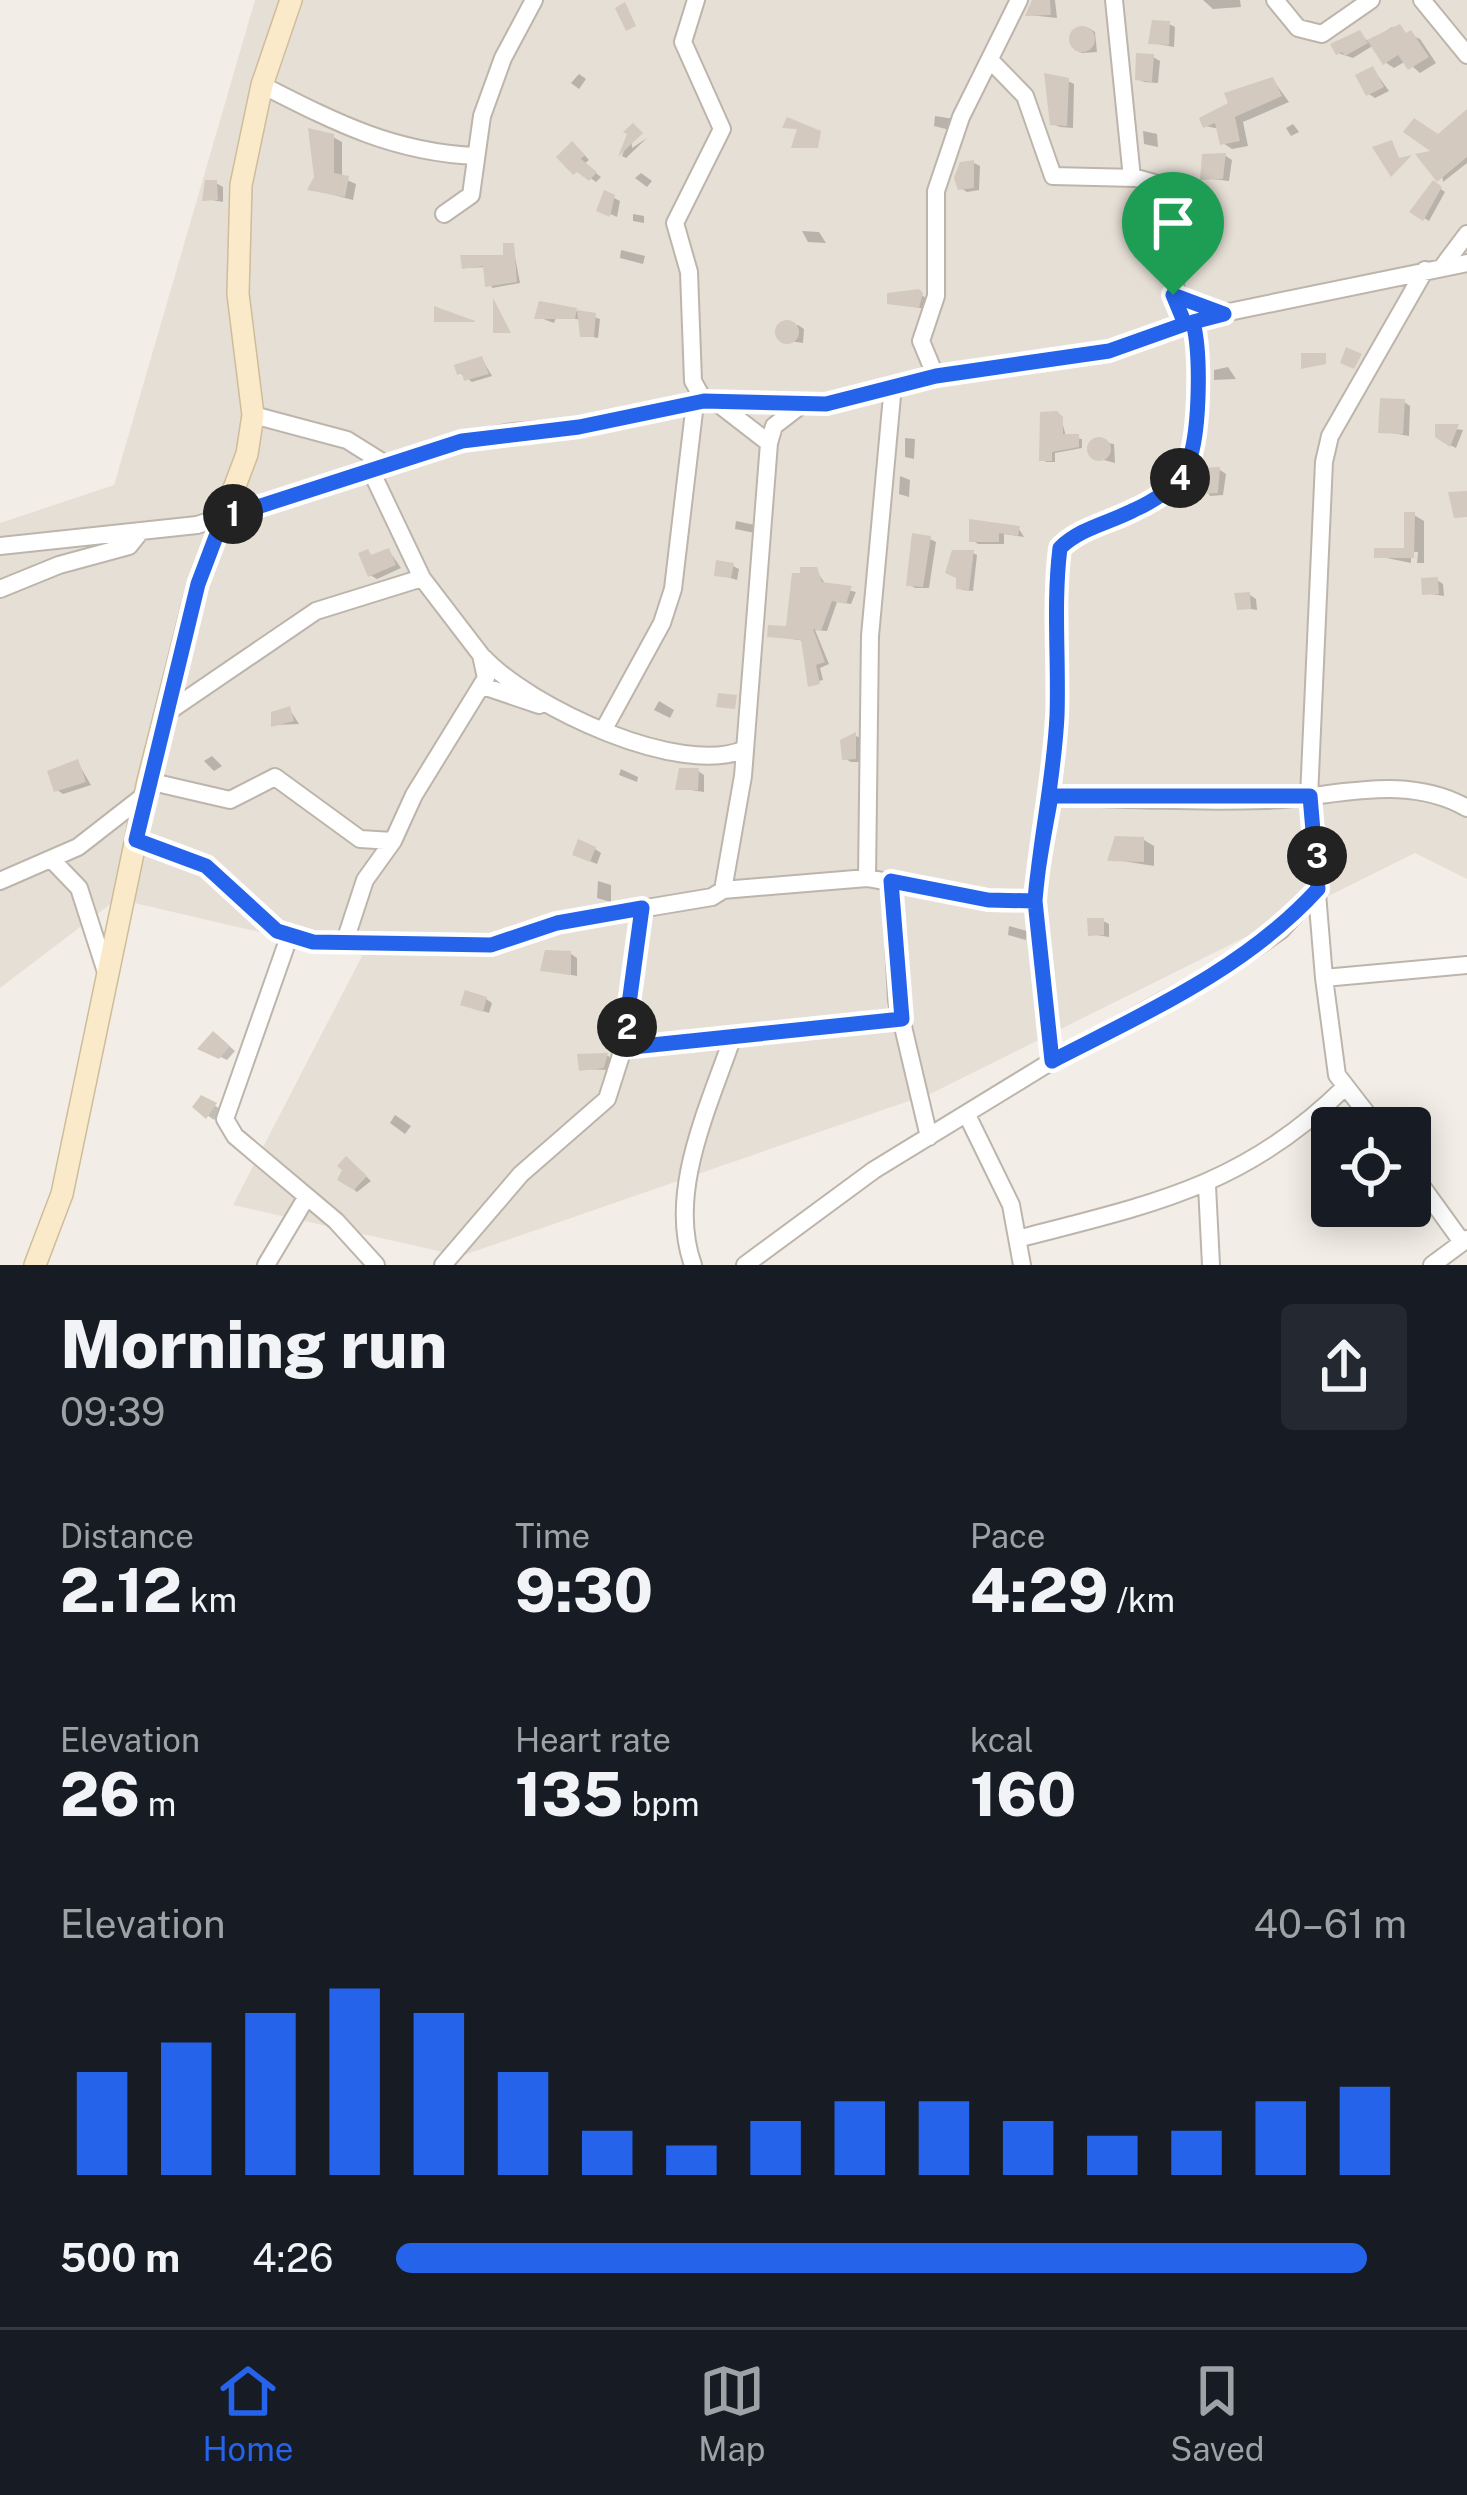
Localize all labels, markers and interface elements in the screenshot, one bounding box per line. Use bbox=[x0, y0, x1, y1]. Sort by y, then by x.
pin bbox=[1122, 172, 1224, 295]
icon: arrive bbox=[1140, 190, 1206, 256]
pin: 4 bbox=[1150, 448, 1210, 508]
text: 4 bbox=[1169, 459, 1191, 497]
pin: 1 bbox=[203, 484, 263, 544]
text: 1 bbox=[226, 495, 240, 533]
pin: 3 bbox=[1287, 826, 1347, 886]
text: 3 bbox=[1306, 837, 1328, 875]
pin: 2 bbox=[597, 997, 657, 1057]
text: 2 bbox=[617, 1008, 637, 1046]
map controls bbox=[1311, 1107, 1431, 1227]
button: locate bbox=[1311, 1107, 1431, 1227]
button: share bbox=[1281, 1304, 1407, 1430]
text: Morning run bbox=[60, 1305, 447, 1383]
text: 09:39 bbox=[60, 1389, 165, 1435]
text: Distance bbox=[60, 1517, 194, 1555]
text: Time bbox=[515, 1517, 590, 1555]
text: Pace bbox=[970, 1517, 1045, 1555]
text: 2.12 bbox=[60, 1555, 182, 1626]
text: 9:30 bbox=[515, 1555, 653, 1626]
text: 4:29 bbox=[970, 1555, 1108, 1626]
text: km bbox=[182, 1581, 237, 1619]
text: /km bbox=[1108, 1581, 1175, 1619]
text: Elevation bbox=[60, 1721, 200, 1759]
text: Heart rate bbox=[515, 1721, 671, 1759]
text: kcal bbox=[970, 1721, 1034, 1759]
text: 26 bbox=[60, 1759, 140, 1830]
text: 135 bbox=[515, 1759, 624, 1830]
text: 160 bbox=[970, 1759, 1076, 1830]
text: m bbox=[140, 1785, 176, 1823]
text: bpm bbox=[624, 1785, 699, 1823]
text: Elevation bbox=[60, 1901, 226, 1947]
text: 40–61 m bbox=[1254, 1901, 1407, 1947]
text: 500 m bbox=[60, 2235, 180, 2281]
text: 4:26 bbox=[252, 2235, 334, 2281]
tab: Home bbox=[202, 2358, 293, 2468]
tab: Map bbox=[698, 2358, 765, 2468]
tab: Saved bbox=[1170, 2358, 1265, 2468]

